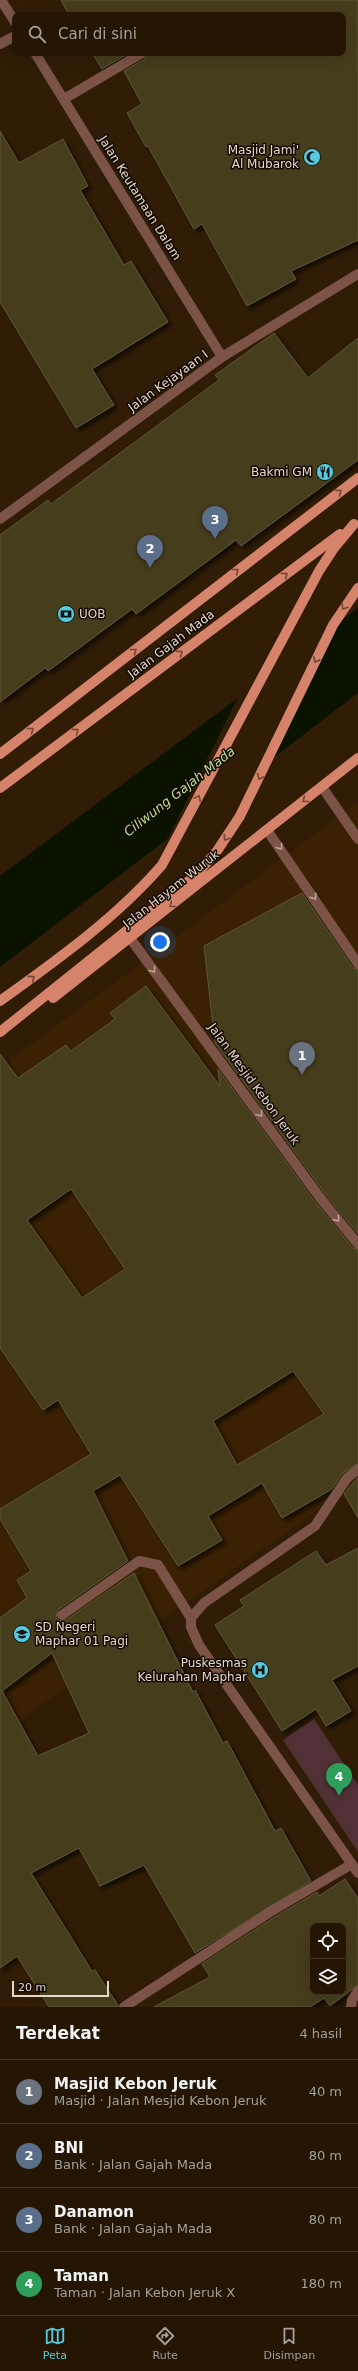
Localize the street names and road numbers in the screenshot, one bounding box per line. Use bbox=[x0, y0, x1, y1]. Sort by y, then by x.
street label: Jalan Keutamaan Dalam bbox=[95, 132, 184, 263]
street label: Jalan Kejayaan I bbox=[125, 347, 211, 415]
street label: Jalan Gajah Mada bbox=[124, 607, 217, 682]
street label: Jalan Hayam Wuruk bbox=[119, 847, 222, 931]
street label: Jalan Mesjid Kebon Jeruk bbox=[205, 1020, 303, 1147]

